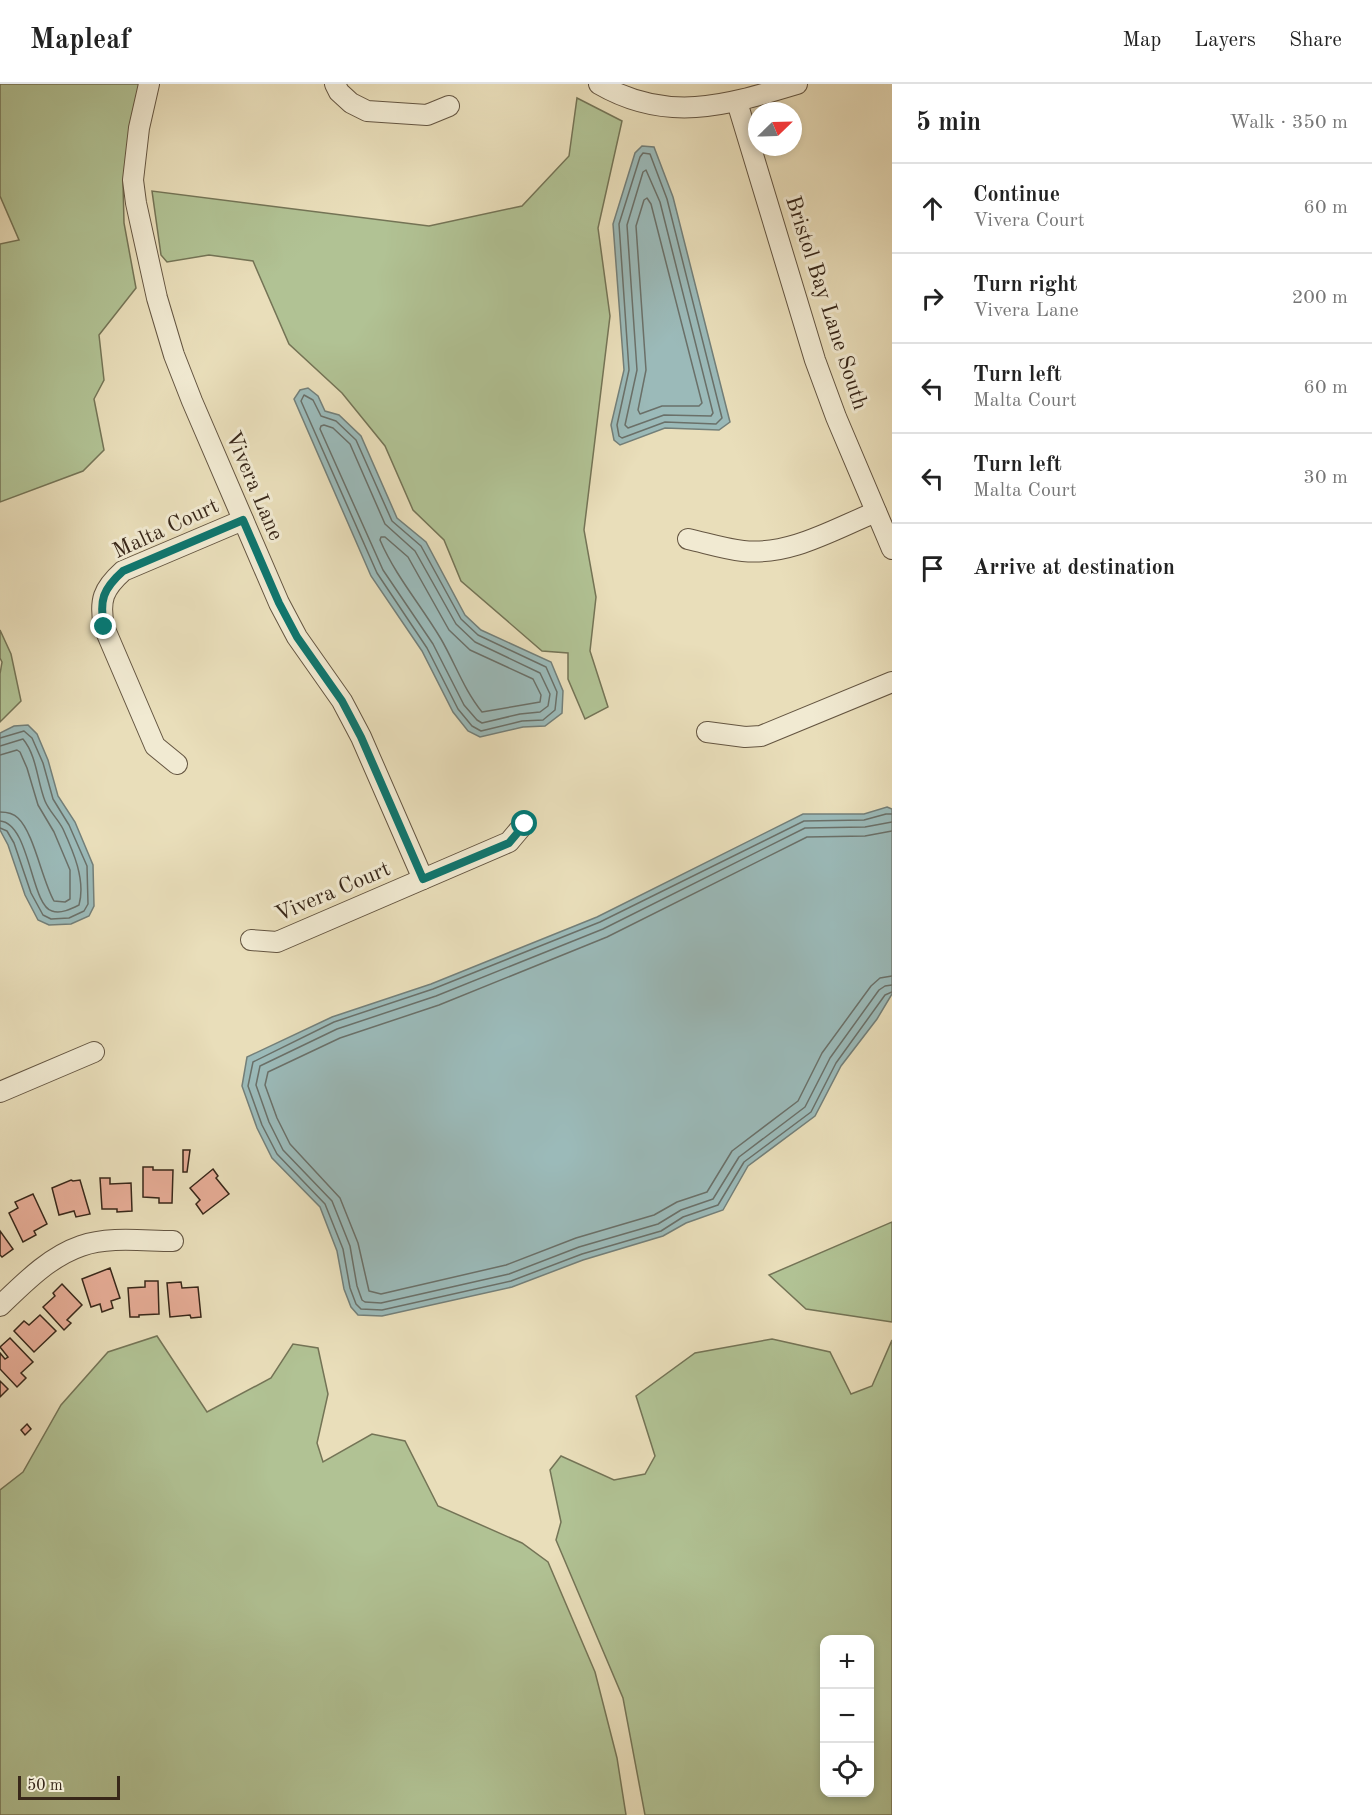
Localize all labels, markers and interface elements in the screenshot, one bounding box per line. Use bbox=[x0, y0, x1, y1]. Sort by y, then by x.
text: Mapleaf bbox=[30, 27, 130, 55]
text: Map bbox=[1122, 30, 1161, 51]
text: Layers bbox=[1194, 30, 1256, 51]
text: Share bbox=[1289, 30, 1342, 51]
north arrow bbox=[748, 102, 802, 156]
text: 5 min bbox=[916, 110, 981, 136]
text: Walk · 350 m bbox=[1229, 113, 1348, 133]
text: Continue bbox=[973, 184, 1060, 206]
icon: ahead bbox=[916, 192, 949, 225]
street label: Bristol Bay Lane South bbox=[781, 193, 871, 413]
text: 60 m bbox=[1303, 198, 1348, 218]
text: Vivera Court bbox=[973, 211, 1085, 231]
text: Turn right bbox=[973, 274, 1077, 296]
icon: right bbox=[916, 282, 949, 315]
text: 200 m bbox=[1292, 288, 1348, 308]
text: Vivera Lane bbox=[973, 301, 1079, 321]
text: Turn left bbox=[973, 364, 1062, 386]
icon: left bbox=[916, 372, 949, 405]
text: 60 m bbox=[1303, 378, 1348, 398]
text: Malta Court bbox=[973, 391, 1077, 411]
street label: Vivera Lane bbox=[221, 428, 287, 544]
text: Turn left bbox=[973, 454, 1062, 476]
icon: left bbox=[916, 462, 949, 495]
text: 30 m bbox=[1303, 468, 1348, 488]
text: Malta Court bbox=[973, 481, 1077, 501]
street label: Malta Court bbox=[110, 495, 222, 563]
icon: arrive bbox=[916, 552, 949, 585]
text: Arrive at destination bbox=[973, 557, 1175, 579]
route end bbox=[90, 613, 116, 639]
route start bbox=[511, 810, 537, 836]
street label: Vivera Court bbox=[272, 858, 394, 926]
map controls bbox=[820, 1635, 874, 1797]
button: + bbox=[820, 1635, 874, 1689]
button: − bbox=[820, 1689, 874, 1743]
button: locate bbox=[820, 1743, 874, 1797]
scale bar bbox=[18, 1773, 120, 1800]
text: 50 m bbox=[27, 1778, 63, 1794]

